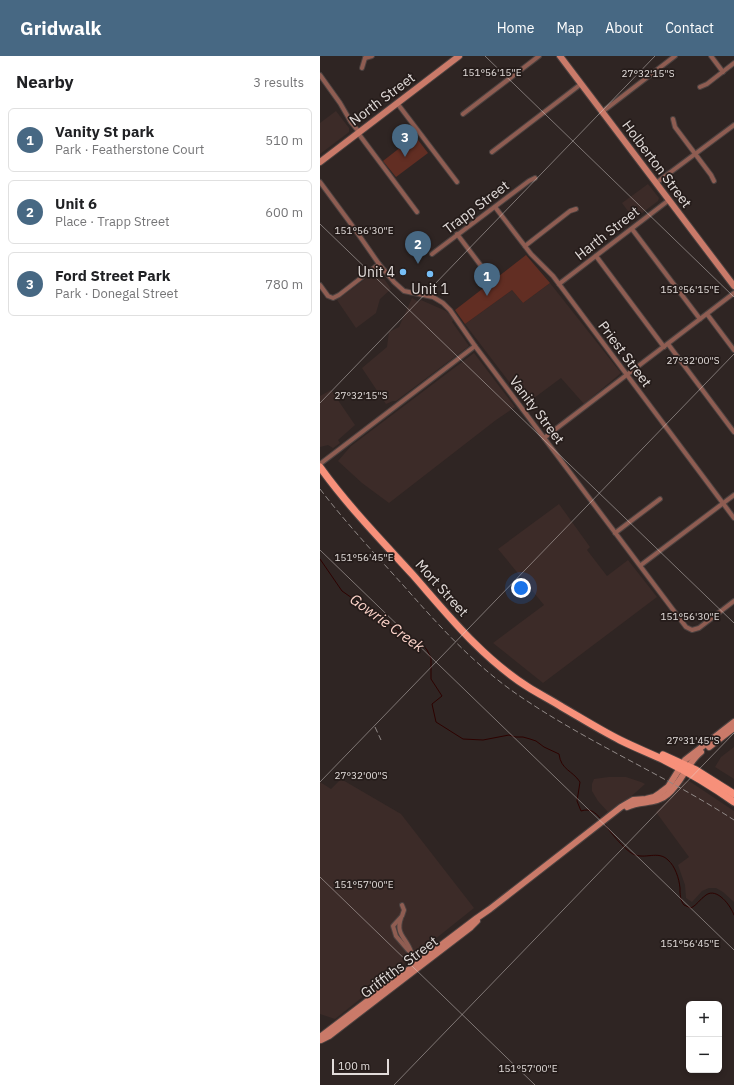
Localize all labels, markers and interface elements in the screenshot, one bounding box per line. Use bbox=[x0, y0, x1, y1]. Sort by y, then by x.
text: Gridwalk bbox=[20, 16, 102, 40]
text: Home bbox=[497, 19, 534, 37]
text: Map bbox=[556, 19, 583, 37]
text: About bbox=[605, 19, 643, 37]
text: Contact bbox=[665, 19, 714, 37]
text: 151°56'15"E bbox=[462, 66, 522, 79]
text: 27°32'15"S bbox=[621, 67, 675, 80]
street label: North Street bbox=[346, 68, 418, 130]
text: Nearby bbox=[16, 71, 74, 93]
text: 3 results bbox=[253, 74, 304, 91]
street label: Holberton Street bbox=[618, 117, 696, 211]
text: Vanity St park bbox=[55, 122, 154, 141]
pin: 3 bbox=[392, 124, 418, 157]
text: 1 bbox=[26, 132, 34, 149]
text: 510 m bbox=[265, 132, 303, 149]
text: Park · Featherstone Court bbox=[55, 141, 204, 158]
street label: Trapp Street bbox=[439, 176, 513, 238]
text: Unit 6 bbox=[55, 194, 97, 213]
street label: Harth Street bbox=[571, 202, 643, 264]
text: 2 bbox=[26, 204, 34, 221]
text: 600 m bbox=[265, 204, 303, 221]
text: Place · Trapp Street bbox=[55, 213, 170, 230]
text: 151°56'30"E bbox=[334, 224, 394, 237]
pin: 2 bbox=[405, 231, 431, 264]
place label: Unit 4 bbox=[357, 263, 395, 281]
pin: 1 bbox=[474, 263, 500, 296]
text: Ford Street Park bbox=[55, 266, 170, 285]
marker: Unit 4 bbox=[398, 267, 408, 277]
marker: Unit 1 bbox=[425, 269, 435, 279]
text: 3 bbox=[26, 276, 34, 293]
text: 780 m bbox=[265, 276, 303, 293]
place label: Unit 1 bbox=[411, 280, 449, 298]
text: 151°56'15"E bbox=[660, 283, 720, 296]
text: Park · Donegal Street bbox=[55, 285, 178, 302]
street label: Priest Street bbox=[594, 317, 656, 391]
text: 27°32'00"S bbox=[666, 354, 720, 367]
street label: Vanity Street bbox=[506, 372, 569, 448]
text: 27°32'15"S bbox=[334, 389, 388, 402]
text: 151°56'45"E bbox=[334, 551, 394, 564]
street label: Mort Street bbox=[412, 556, 473, 620]
your location bbox=[511, 578, 531, 598]
water label: Gowrie Creek bbox=[346, 589, 428, 656]
text: 151°56'30"E bbox=[660, 610, 720, 623]
text: 27°31'45"S bbox=[666, 734, 720, 747]
text: 27°32'00"S bbox=[334, 769, 388, 782]
text: 151°57'00"E bbox=[334, 878, 394, 891]
street label: Griffiths Street bbox=[357, 932, 441, 1002]
text: 151°56'45"E bbox=[660, 937, 720, 950]
map controls bbox=[686, 1001, 722, 1073]
button: + bbox=[686, 1001, 722, 1037]
button: − bbox=[686, 1037, 722, 1073]
scale bar bbox=[332, 1057, 389, 1076]
text: 100 m bbox=[338, 1059, 370, 1073]
text: 151°57'00"E bbox=[498, 1062, 558, 1075]

